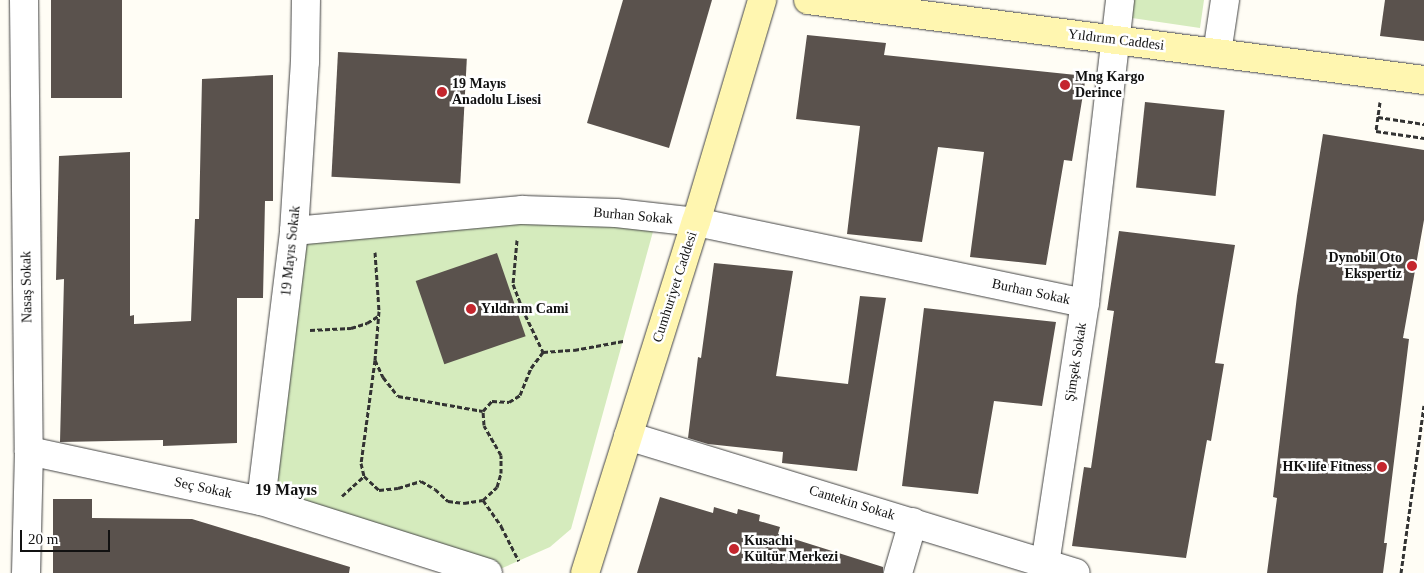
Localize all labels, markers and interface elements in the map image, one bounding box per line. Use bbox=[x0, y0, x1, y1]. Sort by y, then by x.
street label: Yıldırım Caddesi bbox=[1067, 26, 1165, 54]
place label: Mng Kargo Derince bbox=[1075, 69, 1145, 102]
place label: 19 Mayıs Anadolu Lisesi bbox=[452, 76, 541, 108]
marker: Mng Kargo Derince bbox=[1059, 79, 1071, 91]
marker: 19 Mayıs Anadolu Lisesi bbox=[436, 86, 448, 98]
street label: Burhan Sokak bbox=[593, 204, 673, 228]
street label: 19 Mayıs Sokak bbox=[278, 205, 304, 297]
street label: Cumhuriyet Caddesi bbox=[649, 229, 701, 345]
place label: Dynobil Oto Ekspertiz bbox=[1328, 250, 1402, 282]
street label: Nasaş Sokak bbox=[18, 251, 36, 323]
marker: Dynobil Oto Ekspertiz bbox=[1406, 260, 1418, 272]
street label: Burhan Sokak bbox=[990, 275, 1072, 309]
place label: Yıldırım Cami bbox=[481, 301, 568, 317]
marker: Yıldırım Cami bbox=[465, 303, 477, 315]
street label: Şimşek Sokak bbox=[1061, 321, 1091, 403]
place label: HK life Fitness bbox=[1283, 459, 1372, 475]
marker: HK life Fitness bbox=[1376, 461, 1388, 473]
street label: Seç Sokak bbox=[173, 474, 233, 502]
district label: 19 Mayıs bbox=[255, 480, 317, 500]
street label: Cantekin Sokak bbox=[807, 482, 897, 524]
scale bar bbox=[22, 520, 112, 552]
text: 20 m bbox=[28, 531, 58, 547]
place label: Kusachi Kültür Merkezi bbox=[744, 533, 838, 566]
marker: Kusachi Kültür Merkezi bbox=[728, 543, 740, 555]

